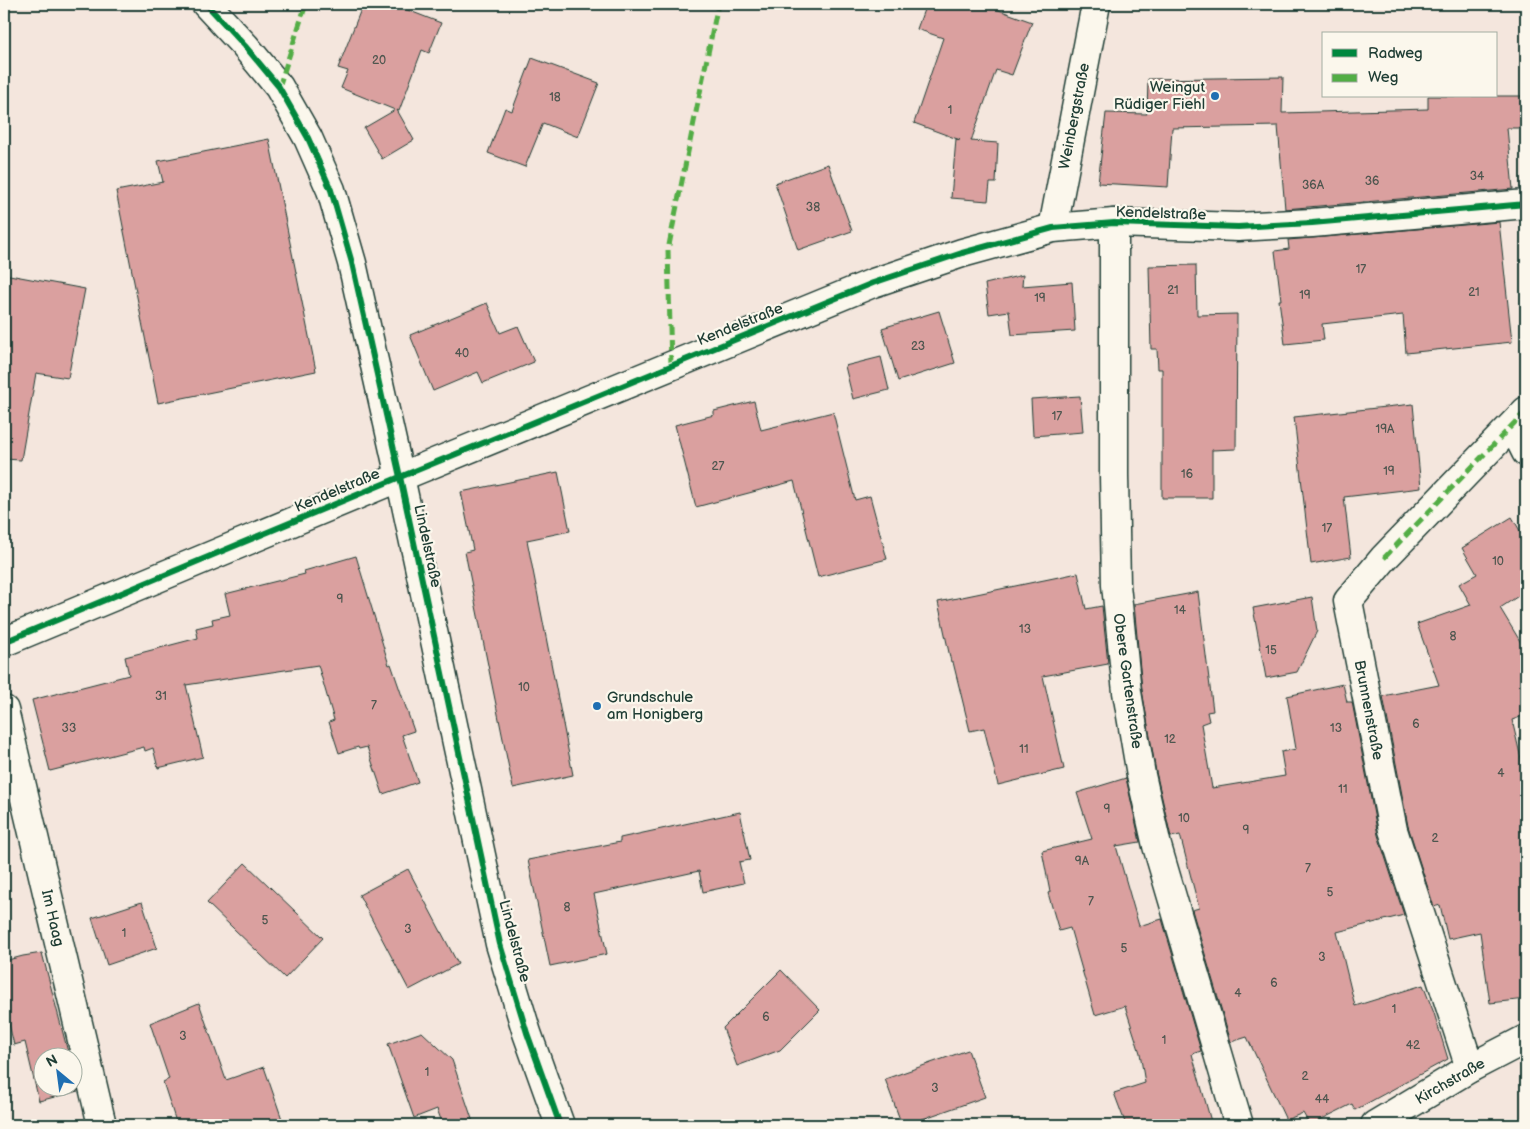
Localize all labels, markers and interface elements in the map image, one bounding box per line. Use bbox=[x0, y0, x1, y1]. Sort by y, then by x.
legend bbox=[1322, 32, 1498, 98]
text: Radweg bbox=[1368, 44, 1423, 63]
house number: 20 bbox=[372, 53, 386, 68]
street label: Weinbergstraße bbox=[1055, 61, 1094, 171]
text: Weg bbox=[1368, 68, 1398, 87]
place label: Weingut Rüdiger Fiehl bbox=[1114, 78, 1205, 114]
house number: 18 bbox=[549, 90, 561, 105]
marker: Weingut Rüdiger Fiehl bbox=[1209, 90, 1221, 102]
house number: 1 bbox=[948, 103, 952, 118]
house number: 34 bbox=[1470, 169, 1485, 184]
house number: 36 bbox=[1365, 174, 1379, 189]
house number: 36A bbox=[1302, 178, 1325, 193]
house number: 38 bbox=[806, 200, 820, 215]
street label: Kendelstraße bbox=[1115, 202, 1207, 225]
house number: 17 bbox=[1356, 262, 1366, 277]
house number: 21 bbox=[1167, 283, 1179, 298]
house number: 21 bbox=[1468, 285, 1480, 300]
house number: 19 bbox=[1299, 288, 1311, 303]
house number: 19 bbox=[1034, 291, 1046, 306]
street label: Kendelstraße bbox=[695, 299, 786, 350]
house number: 23 bbox=[911, 339, 925, 354]
house number: 40 bbox=[455, 346, 469, 361]
house number: 17 bbox=[1052, 409, 1062, 424]
house number: 19A bbox=[1376, 422, 1395, 437]
house number: 27 bbox=[712, 459, 725, 474]
street label: Kendelstraße bbox=[292, 464, 383, 517]
house number: 19 bbox=[1383, 464, 1395, 479]
house number: 16 bbox=[1181, 467, 1193, 482]
street label: Lindelstraße bbox=[409, 503, 446, 589]
house number: 17 bbox=[1322, 521, 1332, 536]
house number: 10 bbox=[1492, 554, 1504, 569]
house number: 9 bbox=[337, 592, 344, 607]
house number: 14 bbox=[1174, 603, 1187, 618]
street label: Obere Gartenstraße bbox=[1109, 612, 1146, 750]
house number: 13 bbox=[1019, 622, 1031, 637]
house number: 8 bbox=[1450, 629, 1457, 644]
house number: 15 bbox=[1265, 643, 1277, 658]
street label: Brunnenstraße bbox=[1350, 659, 1388, 762]
house number: 10 bbox=[518, 680, 530, 695]
place label: Grundschule am Honigberg bbox=[607, 688, 703, 724]
house number: 31 bbox=[155, 689, 167, 704]
house number: 7 bbox=[371, 698, 377, 713]
marker: Grundschule am Honigberg bbox=[591, 700, 603, 712]
house number: 6 bbox=[1412, 717, 1420, 732]
house number: 33 bbox=[62, 721, 76, 736]
house number: 13 bbox=[1330, 721, 1342, 736]
house number: 12 bbox=[1164, 732, 1176, 747]
house number: 11 bbox=[1019, 742, 1029, 757]
house number: 4 bbox=[1497, 766, 1505, 781]
house number: 11 bbox=[1338, 782, 1348, 797]
house number: 9 bbox=[1104, 802, 1111, 817]
house number: 10 bbox=[1178, 811, 1190, 826]
house number: 9 bbox=[1243, 823, 1250, 838]
house number: 2 bbox=[1431, 831, 1439, 846]
house number: 9A bbox=[1075, 854, 1090, 869]
house number: 7 bbox=[1305, 861, 1311, 876]
house number: 5 bbox=[1327, 885, 1334, 900]
street label: Im Haag bbox=[37, 888, 68, 948]
house number: 7 bbox=[1088, 894, 1094, 909]
street label: Lindelstraße bbox=[494, 898, 535, 984]
house number: 8 bbox=[564, 900, 571, 915]
house number: 5 bbox=[262, 913, 269, 928]
house number: 3 bbox=[404, 922, 412, 937]
house number: 1 bbox=[122, 926, 126, 941]
house number: 5 bbox=[1121, 941, 1128, 956]
house number: 3 bbox=[1318, 950, 1326, 965]
house number: 6 bbox=[1270, 976, 1278, 991]
house number: 4 bbox=[1234, 986, 1242, 1001]
house number: 1 bbox=[1392, 1002, 1396, 1017]
house number: 6 bbox=[762, 1010, 770, 1025]
house number: 3 bbox=[179, 1029, 187, 1044]
house number: 1 bbox=[1162, 1033, 1166, 1048]
house number: 42 bbox=[1406, 1038, 1420, 1053]
north arrow bbox=[32, 1046, 82, 1096]
text: N bbox=[43, 1051, 61, 1071]
street label: Kirchstraße bbox=[1412, 1054, 1489, 1109]
house number: 1 bbox=[425, 1065, 429, 1080]
house number: 2 bbox=[1301, 1069, 1309, 1084]
house number: 3 bbox=[931, 1081, 939, 1096]
house number: 44 bbox=[1315, 1092, 1330, 1107]

